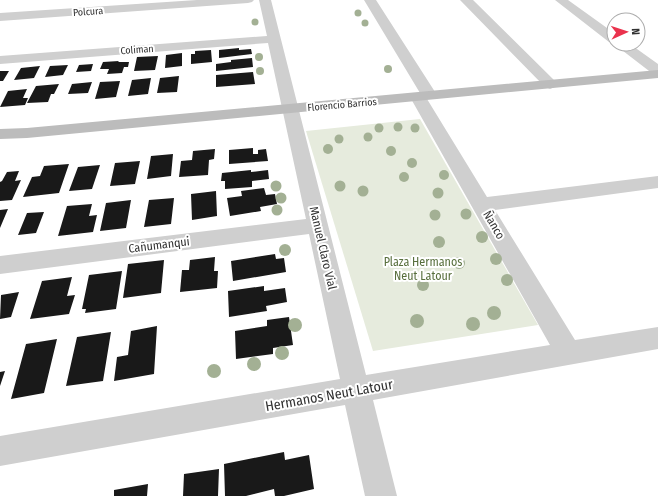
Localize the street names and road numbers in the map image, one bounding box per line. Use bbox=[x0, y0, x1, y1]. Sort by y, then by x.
street label: Polcura bbox=[73, 5, 104, 19]
street label: Coliman bbox=[120, 43, 154, 57]
street label: Florencio Barrios bbox=[307, 96, 377, 114]
street label: Manuel Claro Vial bbox=[307, 205, 339, 291]
street label: Ñanco bbox=[480, 208, 509, 242]
street label: Cañumanqui bbox=[128, 234, 190, 256]
street label: Hermanos Neut Latour bbox=[264, 376, 394, 415]

